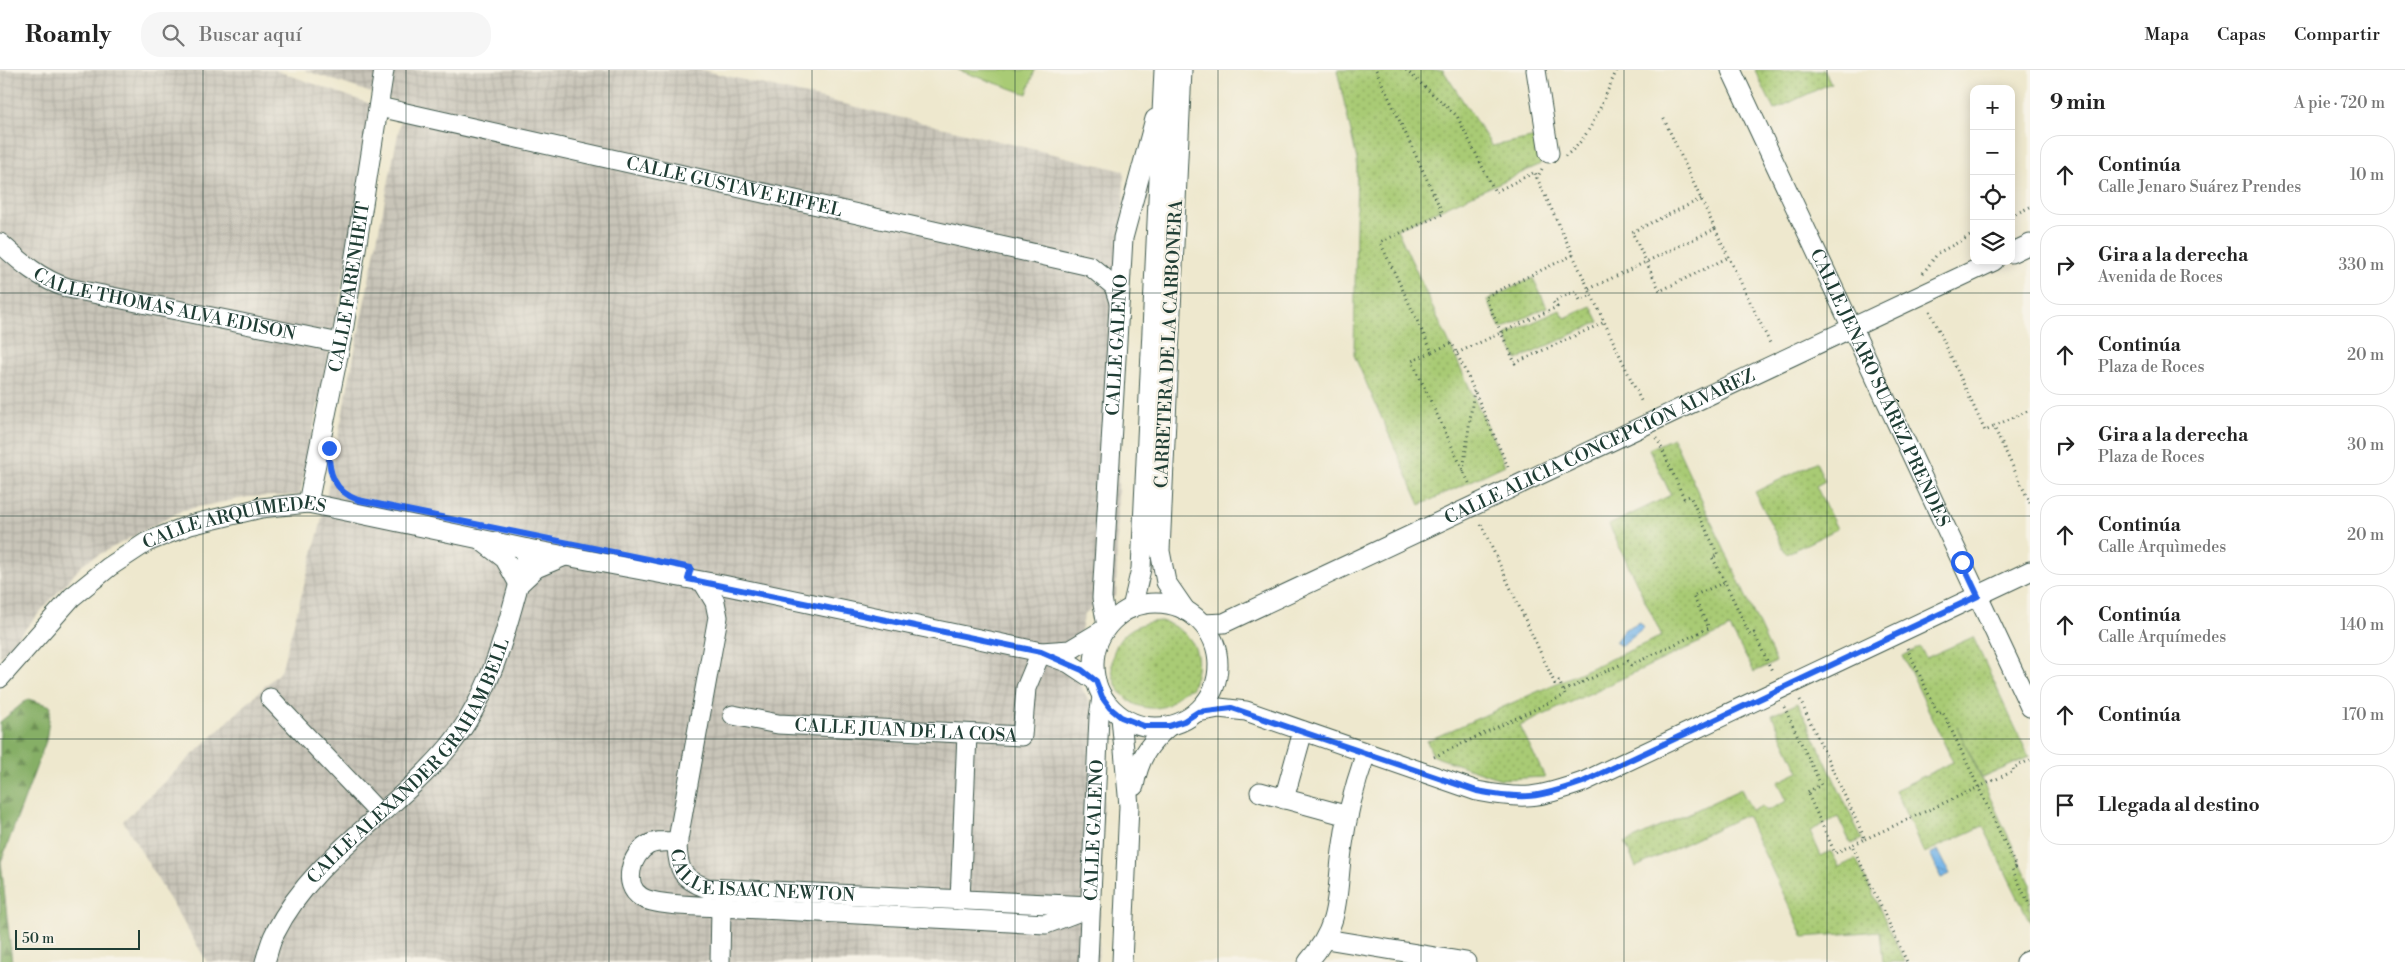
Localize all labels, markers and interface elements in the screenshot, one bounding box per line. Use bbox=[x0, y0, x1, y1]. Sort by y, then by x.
search box bbox=[141, 12, 491, 57]
text: Roamly bbox=[25, 20, 111, 50]
icon: search bbox=[159, 21, 187, 49]
text: Buscar aquí bbox=[199, 23, 302, 47]
text: Mapa bbox=[2145, 23, 2189, 46]
text: Capas bbox=[2217, 23, 2266, 46]
text: Compartir bbox=[2294, 23, 2380, 46]
map controls bbox=[1970, 85, 2015, 265]
button: + bbox=[1970, 85, 2015, 130]
text: 9 min bbox=[2050, 90, 2105, 116]
text: A pie · 720 m bbox=[2294, 93, 2385, 113]
button: − bbox=[1970, 130, 2015, 175]
street label: CALLE GUSTAVE EIFFEL bbox=[624, 151, 845, 222]
text: Continúa bbox=[2098, 153, 2181, 177]
icon: ahead bbox=[2051, 161, 2079, 189]
text: 10 m bbox=[2350, 165, 2384, 185]
button: locate bbox=[1970, 175, 2015, 220]
text: Calle Jenaro Suárez Prendes bbox=[2098, 177, 2301, 197]
street label: CARRETERA DE LA CARBONERA bbox=[1150, 199, 1188, 489]
street label: CALLE FARENHEIT bbox=[323, 200, 375, 374]
button: layers bbox=[1970, 220, 2015, 265]
text: Gira a la derecha bbox=[2098, 243, 2248, 267]
street label: CALLE JENARO SUÁREZ PRENDES bbox=[1805, 245, 1955, 531]
icon: right bbox=[2051, 251, 2079, 279]
text: 330 m bbox=[2338, 255, 2384, 275]
street label: CALLE THOMAS ALVA EDISON bbox=[29, 262, 299, 345]
text: Avenida de Roces bbox=[2098, 267, 2223, 287]
street label: CALLE GALENO bbox=[1101, 273, 1132, 416]
text: Continúa bbox=[2098, 333, 2181, 357]
icon: ahead bbox=[2051, 341, 2079, 369]
text: 20 m bbox=[2347, 345, 2384, 365]
text: Plaza de Roces bbox=[2098, 357, 2204, 377]
street label: CALLE ALICIA CONCEPCIÓN ÁLVAREZ bbox=[1441, 364, 1758, 529]
text: Gira a la derecha bbox=[2098, 423, 2248, 447]
icon: right bbox=[2051, 431, 2079, 459]
text: 30 m bbox=[2347, 435, 2384, 455]
route end bbox=[318, 437, 341, 460]
text: Plaza de Roces bbox=[2098, 447, 2204, 467]
street label: CALLE ARQUÍMEDES bbox=[139, 491, 328, 554]
text: Continúa bbox=[2098, 513, 2181, 537]
icon: ahead bbox=[2051, 521, 2079, 549]
text: 20 m bbox=[2347, 525, 2384, 545]
text: Calle Arquìmedes bbox=[2098, 537, 2226, 557]
route start bbox=[1951, 551, 1974, 574]
text: Continúa bbox=[2098, 603, 2181, 627]
icon: ahead bbox=[2051, 611, 2079, 639]
text: 140 m bbox=[2340, 615, 2384, 635]
text: Calle Arquímedes bbox=[2098, 627, 2226, 647]
street label: CALLE ALEXANDER GRAHAM BELL bbox=[302, 635, 514, 889]
icon: ahead bbox=[2051, 701, 2079, 729]
text: Continúa bbox=[2098, 703, 2181, 727]
text: 170 m bbox=[2342, 705, 2384, 725]
street label: CALLE JUAN DE LA COSA bbox=[794, 713, 1019, 747]
street label: CALLE GALENO bbox=[1079, 759, 1109, 901]
icon: arrive bbox=[2051, 791, 2079, 819]
text: Llegada al destino bbox=[2098, 793, 2260, 817]
street label: CALLE ISAAC NEWTON bbox=[666, 847, 856, 906]
scale bar bbox=[15, 927, 140, 950]
text: 50 m bbox=[22, 930, 54, 948]

